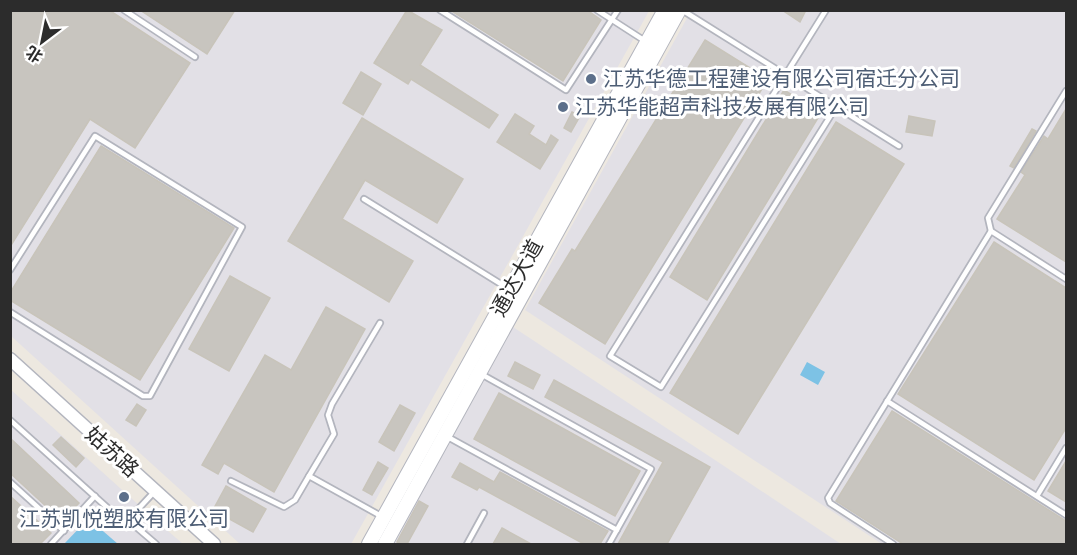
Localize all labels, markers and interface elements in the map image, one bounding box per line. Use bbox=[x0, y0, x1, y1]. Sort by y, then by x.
north arrow bbox=[12, 12, 72, 72]
text: 北 bbox=[21, 40, 47, 68]
place label: 江苏华德工程建设有限公司宿迁分公司 bbox=[603, 64, 960, 94]
marker: 江苏华德工程建设有限公司宿迁分公司 bbox=[584, 72, 598, 86]
place label: 江苏华能超声科技发展有限公司 bbox=[575, 92, 869, 122]
marker: 江苏华能超声科技发展有限公司 bbox=[556, 100, 570, 114]
street label: 通达大道 bbox=[484, 234, 550, 322]
street label: 姑苏路 bbox=[79, 420, 145, 484]
marker: 江苏凯悦塑胶有限公司 bbox=[117, 490, 131, 504]
place label: 江苏凯悦塑胶有限公司 bbox=[19, 504, 229, 534]

